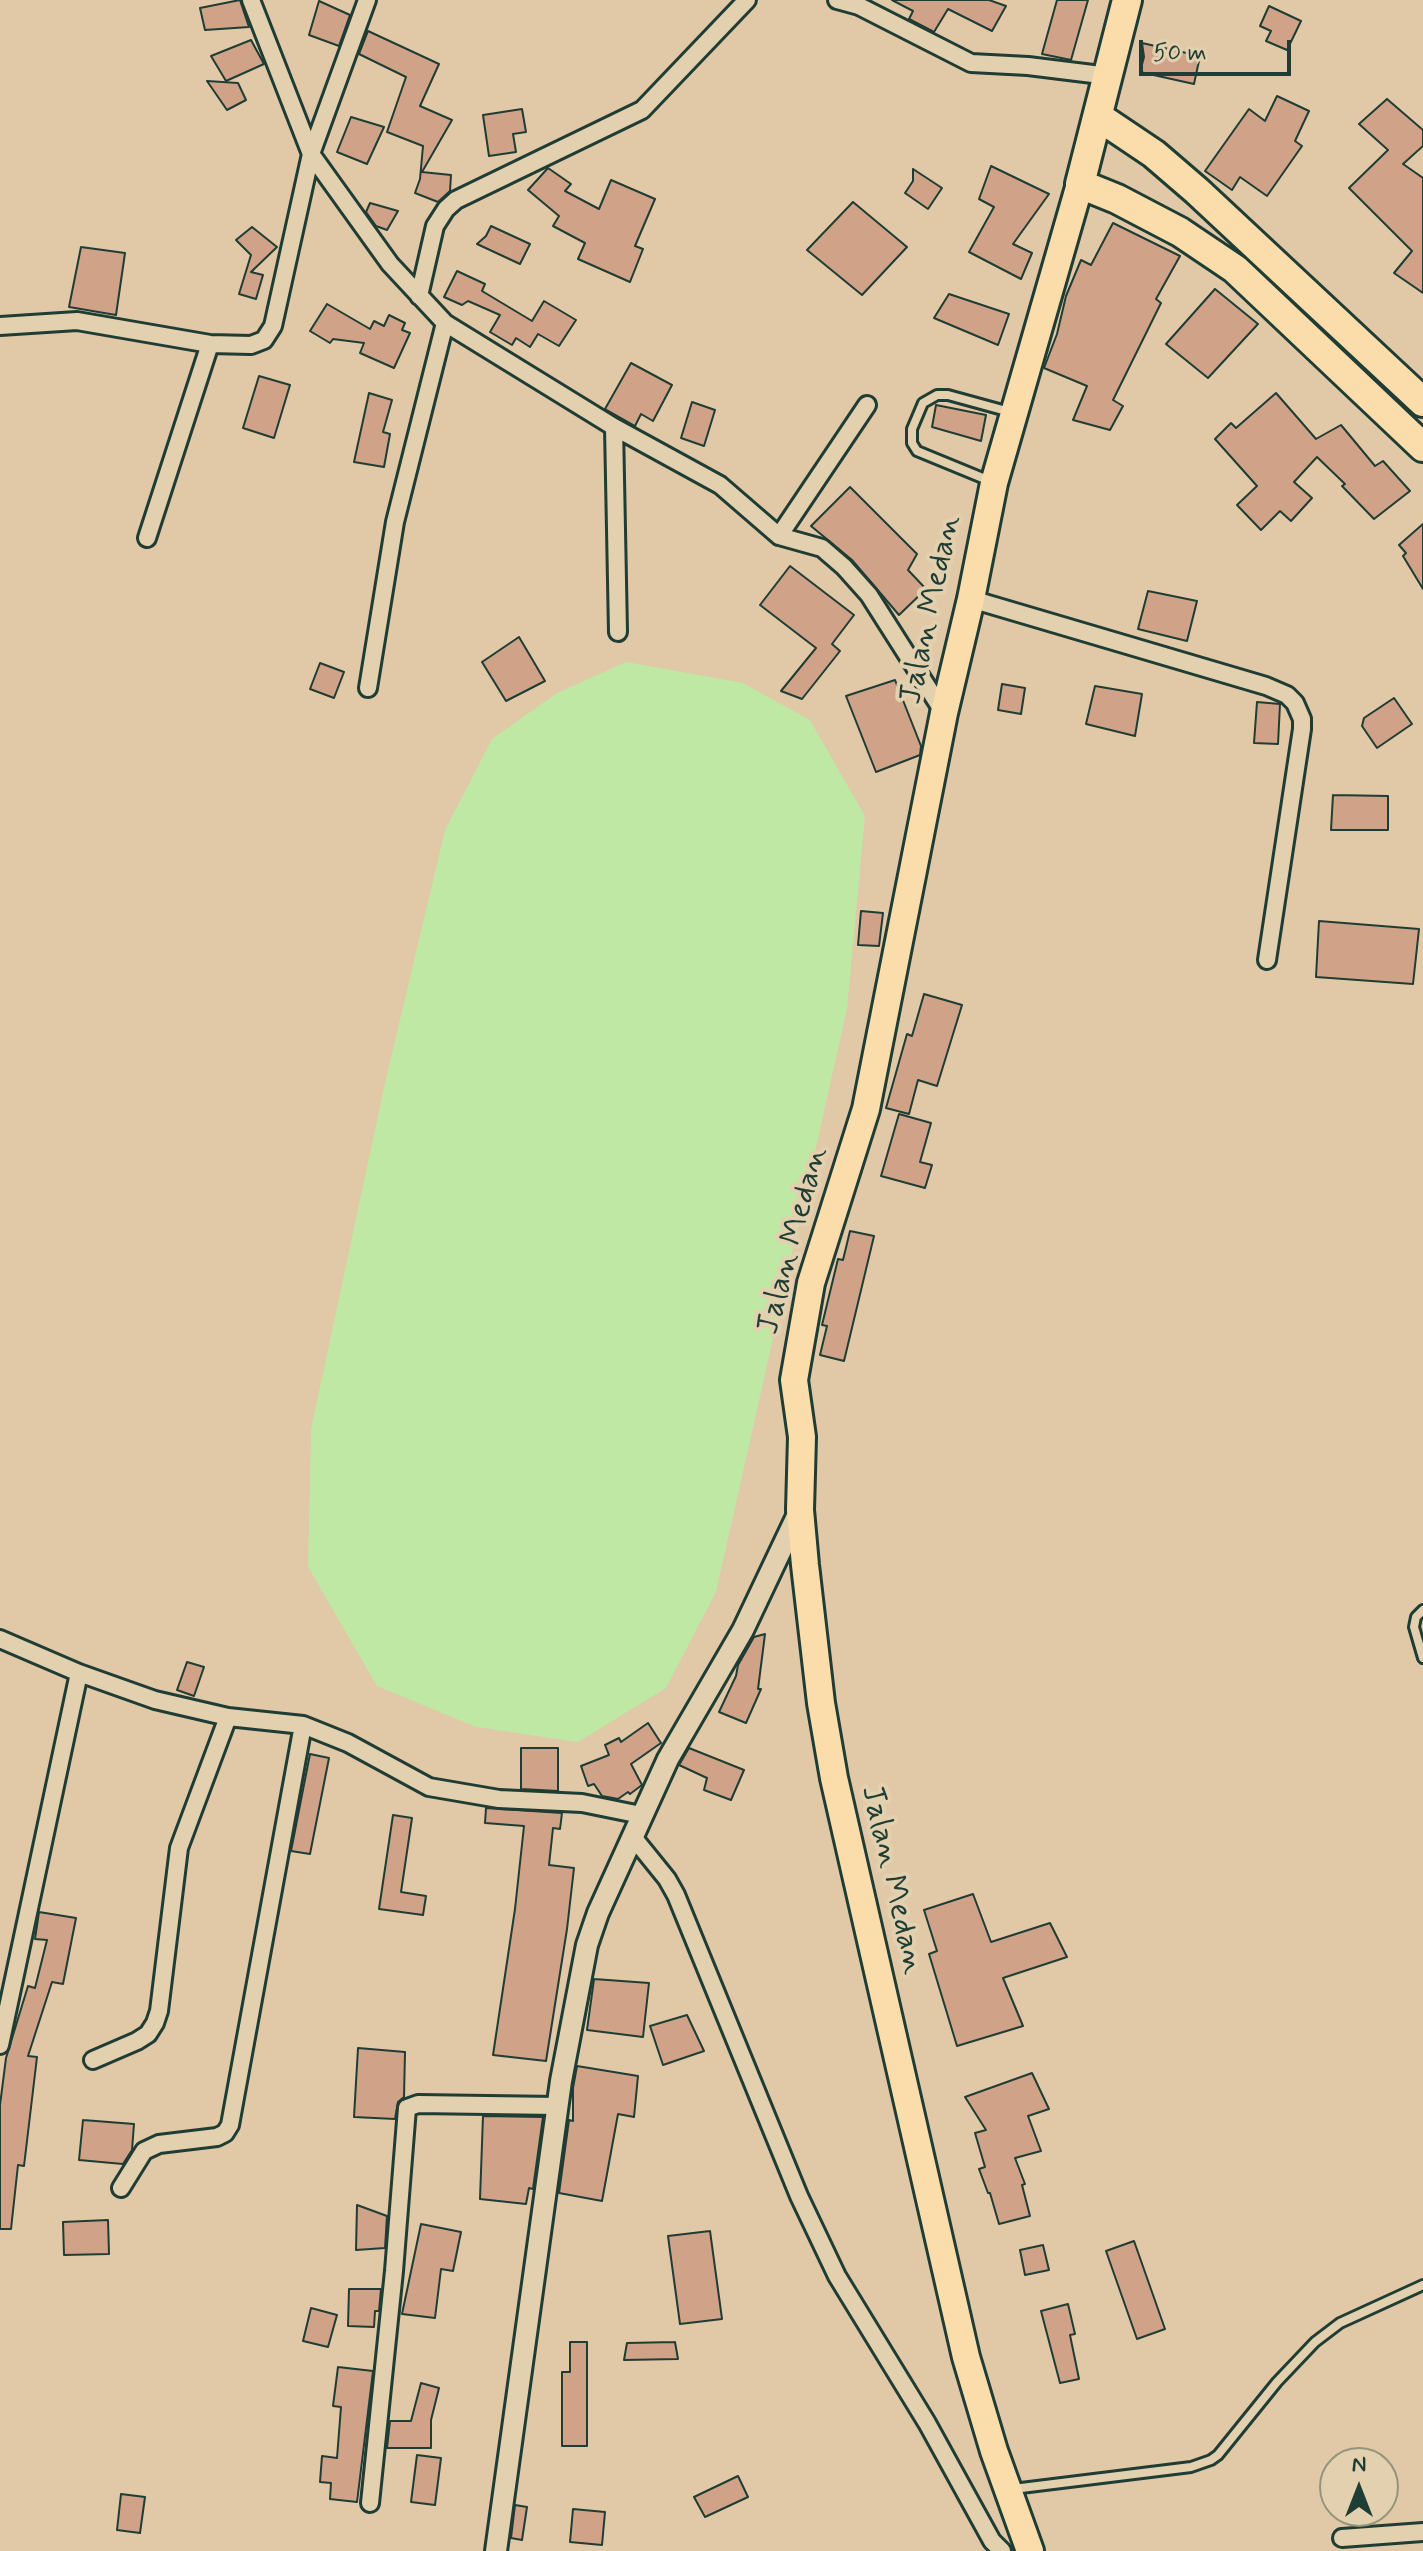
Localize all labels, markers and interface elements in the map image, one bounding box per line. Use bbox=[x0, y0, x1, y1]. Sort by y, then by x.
scale bar bbox=[1143, 24, 1295, 74]
text: 50 m bbox=[1153, 38, 1207, 69]
street label: Jalan Medan bbox=[893, 512, 971, 708]
street label: Jalan Medan bbox=[751, 1143, 837, 1339]
street label: Jalan Medan bbox=[851, 1782, 931, 1978]
north arrow bbox=[1319, 2447, 1399, 2527]
text: N bbox=[1352, 2451, 1366, 2479]

